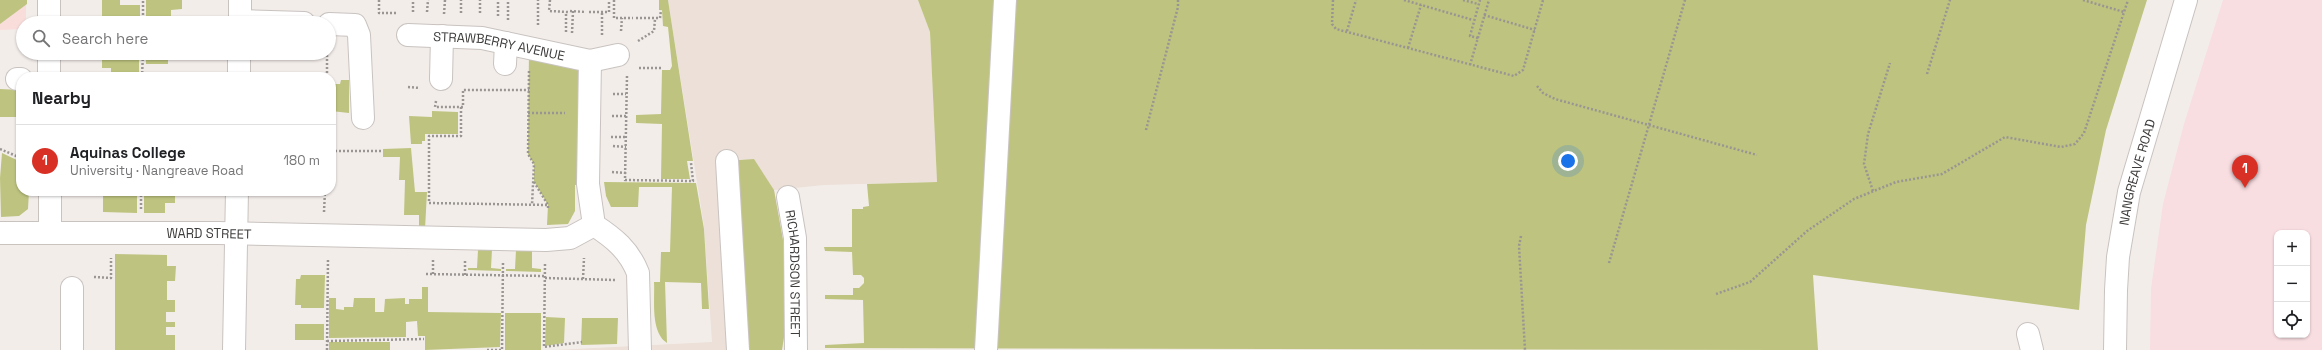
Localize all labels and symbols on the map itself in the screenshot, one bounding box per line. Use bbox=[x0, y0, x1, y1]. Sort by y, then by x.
street label: STRAWBERRY AVENUE bbox=[433, 28, 567, 64]
street label: NANGREAVE ROAD bbox=[2115, 117, 2159, 227]
your location bbox=[1558, 151, 1578, 171]
pin: 1 bbox=[2232, 155, 2258, 188]
street label: RICHARDSON STREET bbox=[782, 209, 804, 338]
street label: WARD STREET bbox=[166, 225, 252, 242]

